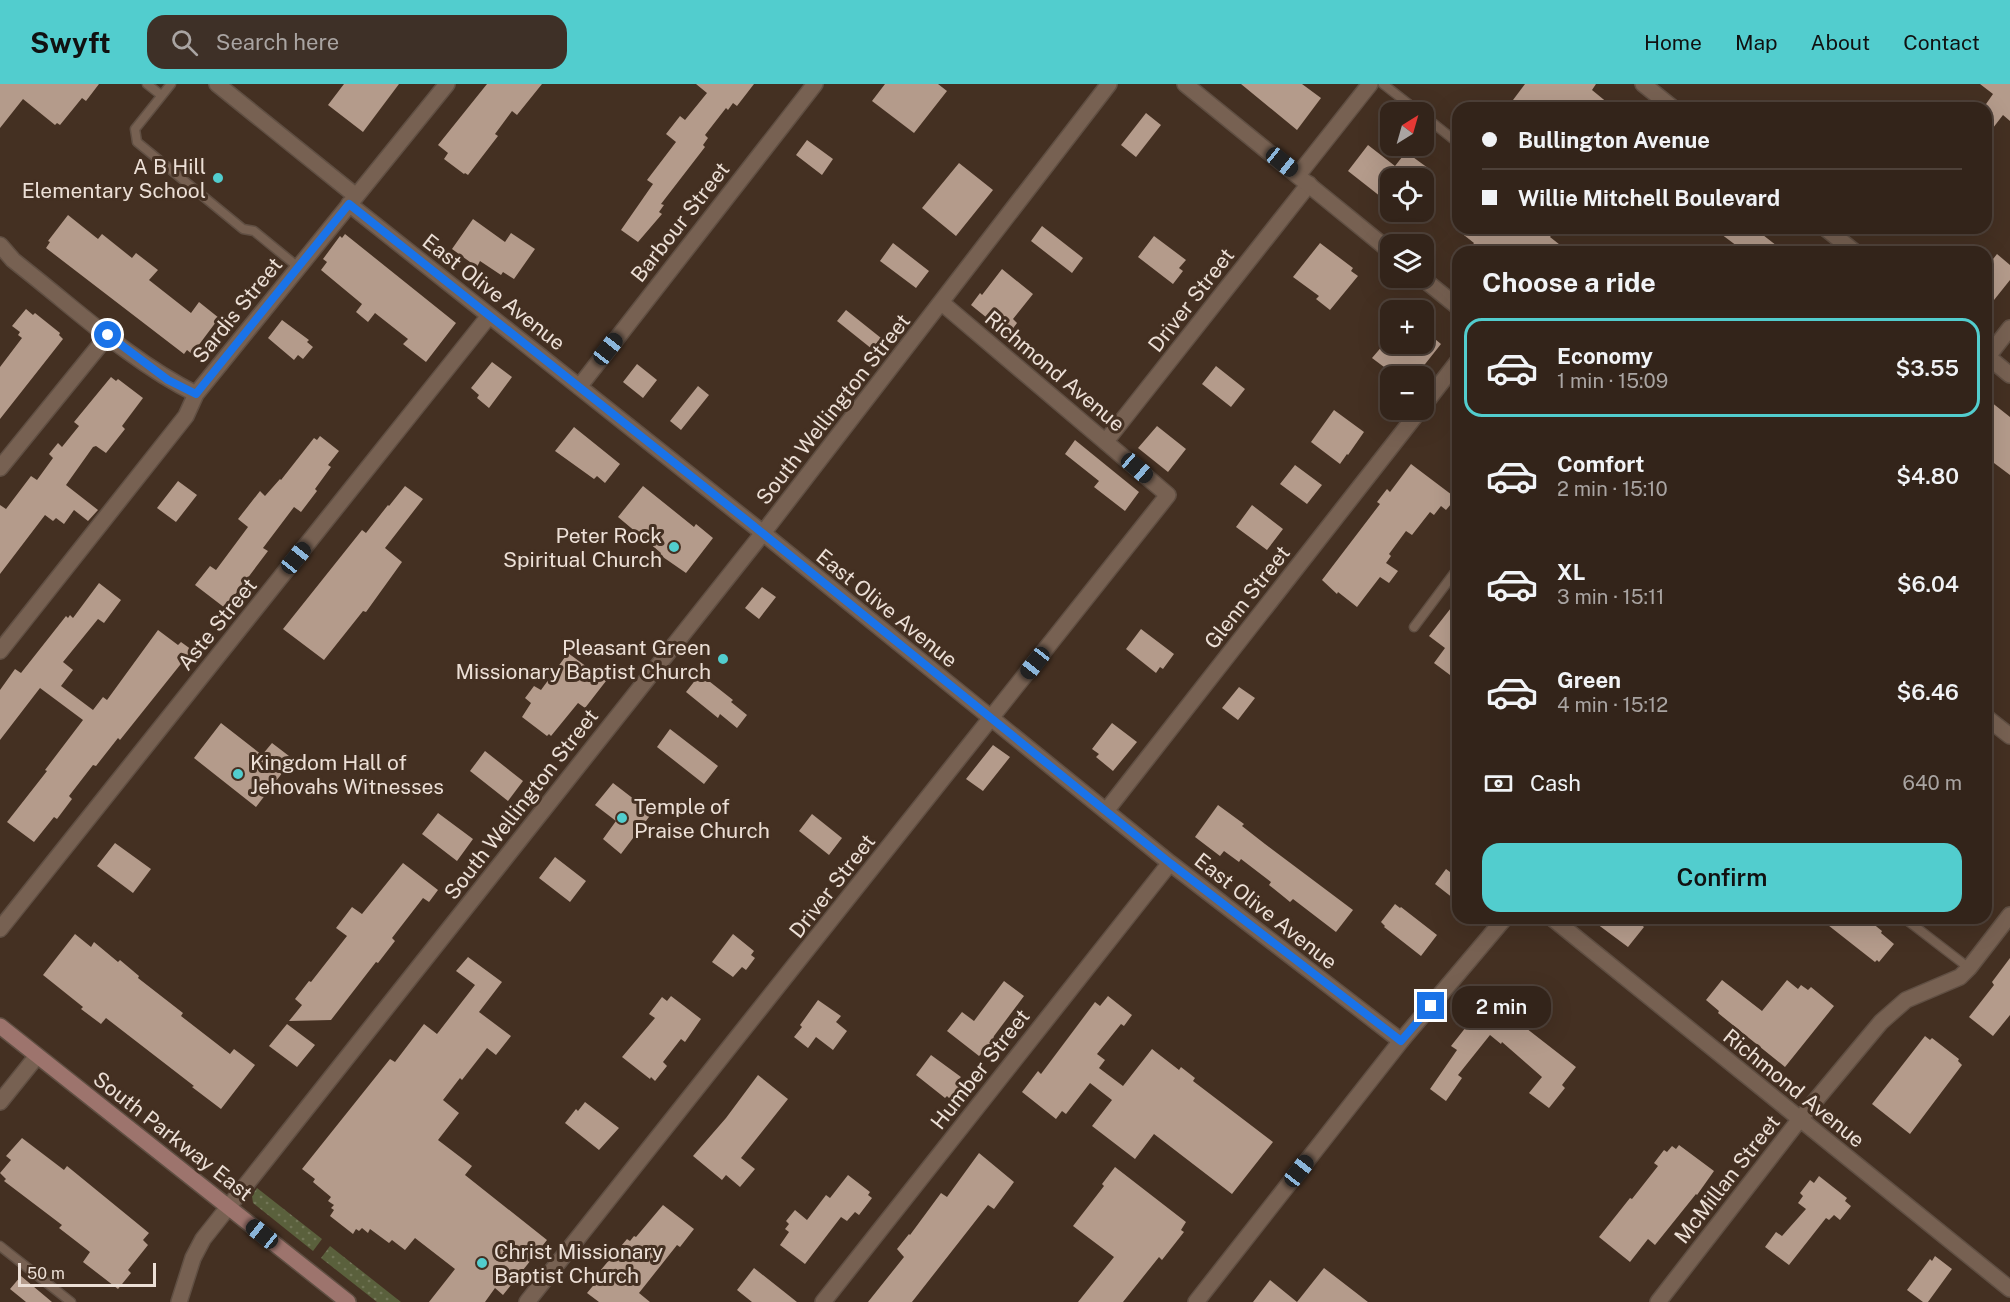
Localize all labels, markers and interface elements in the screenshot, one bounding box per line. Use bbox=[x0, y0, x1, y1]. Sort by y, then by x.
search box bbox=[147, 15, 567, 69]
text: Swyft bbox=[30, 26, 111, 59]
icon: search bbox=[168, 26, 201, 59]
text: Search here bbox=[216, 29, 339, 55]
text: Home bbox=[1644, 30, 1702, 55]
text: Map bbox=[1735, 30, 1778, 55]
text: About bbox=[1811, 30, 1870, 55]
text: Contact bbox=[1903, 30, 1980, 55]
north arrow bbox=[1380, 102, 1434, 156]
map controls bbox=[1380, 102, 1434, 420]
text: Bullington Avenue bbox=[1518, 127, 1710, 153]
car bbox=[1262, 144, 1302, 180]
place label: A B Hill Elementary School bbox=[22, 154, 206, 203]
street label: Barbour Street bbox=[625, 157, 735, 287]
button: locate bbox=[1380, 168, 1434, 222]
marker: A B Hill Elementary School bbox=[211, 171, 225, 185]
text: Willie Mitchell Boulevard bbox=[1518, 185, 1780, 211]
street label: East Olive Avenue bbox=[418, 229, 570, 355]
button: layers bbox=[1380, 234, 1434, 288]
street label: Driver Street bbox=[1143, 243, 1239, 357]
street label: Sardis Street bbox=[187, 252, 287, 368]
text: Choose a ride bbox=[1482, 266, 1656, 298]
button: + bbox=[1380, 300, 1434, 354]
street label: Richmond Avenue bbox=[980, 305, 1130, 437]
street label: South Wellington Street bbox=[751, 309, 915, 509]
route start bbox=[94, 321, 121, 348]
car bbox=[590, 329, 626, 369]
icon: car bbox=[1485, 341, 1539, 395]
text: Economy bbox=[1557, 343, 1653, 369]
text: $3.55 bbox=[1895, 355, 1959, 381]
button: − bbox=[1380, 366, 1434, 420]
text: 1 min · 15:09 bbox=[1557, 369, 1668, 393]
car bbox=[1118, 449, 1156, 487]
icon: car bbox=[1485, 449, 1539, 503]
text: Comfort bbox=[1557, 451, 1644, 477]
text: $4.80 bbox=[1896, 463, 1959, 489]
text: 2 min · 15:10 bbox=[1557, 477, 1668, 501]
place label: Peter Rock Spiritual Church bbox=[503, 523, 662, 572]
car bbox=[278, 538, 314, 578]
marker: Peter Rock Spiritual Church bbox=[667, 540, 681, 554]
street label: Glenn Street bbox=[1199, 541, 1295, 653]
street label: East Olive Avenue bbox=[811, 543, 963, 673]
icon: car bbox=[1485, 557, 1539, 611]
text: XL bbox=[1557, 559, 1585, 585]
text: $6.04 bbox=[1897, 571, 1959, 597]
street label: Aste Street bbox=[172, 573, 262, 675]
text: 3 min · 15:11 bbox=[1557, 585, 1664, 609]
place label: Pleasant Green Missionary Baptist Church bbox=[455, 635, 711, 684]
car bbox=[1017, 643, 1053, 683]
marker: Pleasant Green Missionary Baptist Church bbox=[716, 652, 730, 666]
icon: car bbox=[1485, 665, 1539, 719]
text: Green bbox=[1557, 667, 1621, 693]
text: $6.46 bbox=[1896, 679, 1959, 705]
text: 4 min · 15:12 bbox=[1557, 693, 1668, 717]
street label: South Wellington Street bbox=[439, 704, 603, 904]
place label: Kingdom Hall of Jehovahs Witnesses bbox=[250, 750, 444, 799]
marker: Kingdom Hall of Jehovahs Witnesses bbox=[231, 767, 245, 781]
icon: cash bbox=[1482, 767, 1515, 800]
text: Cash bbox=[1530, 770, 1581, 796]
text: 640 m bbox=[1903, 771, 1962, 795]
place label: Temple of Praise Church bbox=[634, 794, 770, 843]
marker: Temple of Praise Church bbox=[615, 811, 629, 825]
street label: Driver Street bbox=[784, 829, 880, 943]
button: Confirm bbox=[1482, 843, 1962, 912]
street label: East Olive Avenue bbox=[1190, 848, 1342, 974]
callout: 2 min bbox=[1452, 985, 1551, 1027]
route end bbox=[1417, 992, 1444, 1019]
text: 2 min bbox=[1476, 995, 1527, 1019]
street label: Humber Street bbox=[925, 1004, 1035, 1134]
street label: Richmond Avenue bbox=[1718, 1023, 1870, 1153]
street label: South Parkway East bbox=[88, 1066, 258, 1206]
street label: McMillan Street bbox=[1669, 1110, 1785, 1248]
car bbox=[1281, 1151, 1317, 1191]
car bbox=[242, 1216, 282, 1252]
place label: Christ Missionary Baptist Church bbox=[494, 1239, 663, 1288]
marker: Christ Missionary Baptist Church bbox=[475, 1256, 489, 1270]
scale bar bbox=[18, 1260, 156, 1288]
text: 50 m bbox=[27, 1264, 65, 1283]

